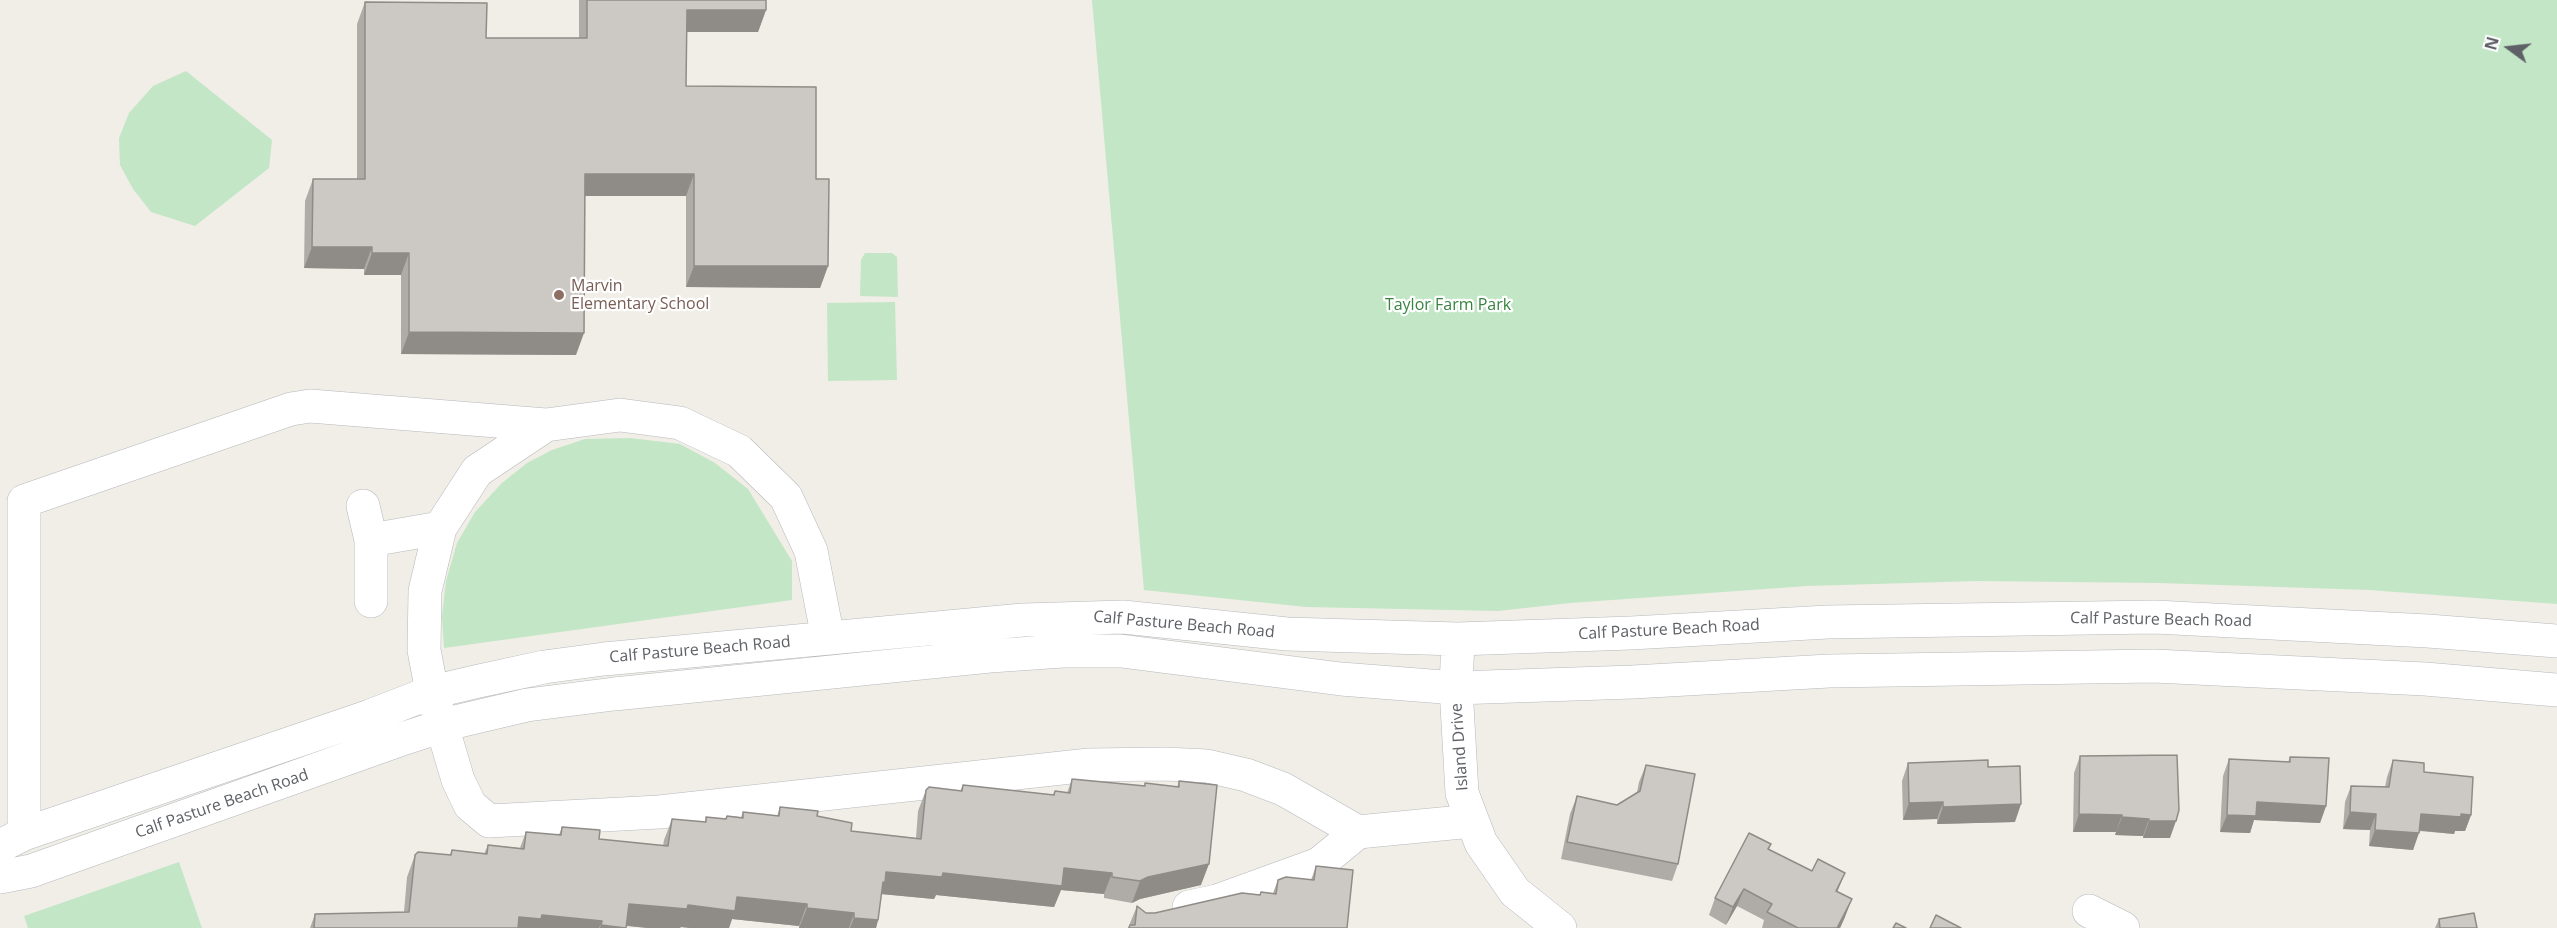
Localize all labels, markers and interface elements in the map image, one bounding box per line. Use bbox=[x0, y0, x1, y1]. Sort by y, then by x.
north arrow bbox=[2479, 18, 2539, 78]
text: N bbox=[2479, 34, 2504, 52]
place label: Marvin Elementary School bbox=[571, 276, 709, 314]
marker: Marvin Elementary School bbox=[552, 288, 566, 302]
park label: Taylor Farm Park bbox=[1385, 295, 1511, 315]
street label: Calf Pasture Beach Road bbox=[1093, 608, 1275, 642]
street label: Calf Pasture Beach Road bbox=[2070, 609, 2252, 631]
street label: Calf Pasture Beach Road bbox=[1578, 616, 1760, 644]
street label: Calf Pasture Beach Road bbox=[609, 633, 791, 667]
street label: Island Drive bbox=[1447, 702, 1473, 792]
street label: Calf Pasture Beach Road bbox=[133, 765, 311, 843]

